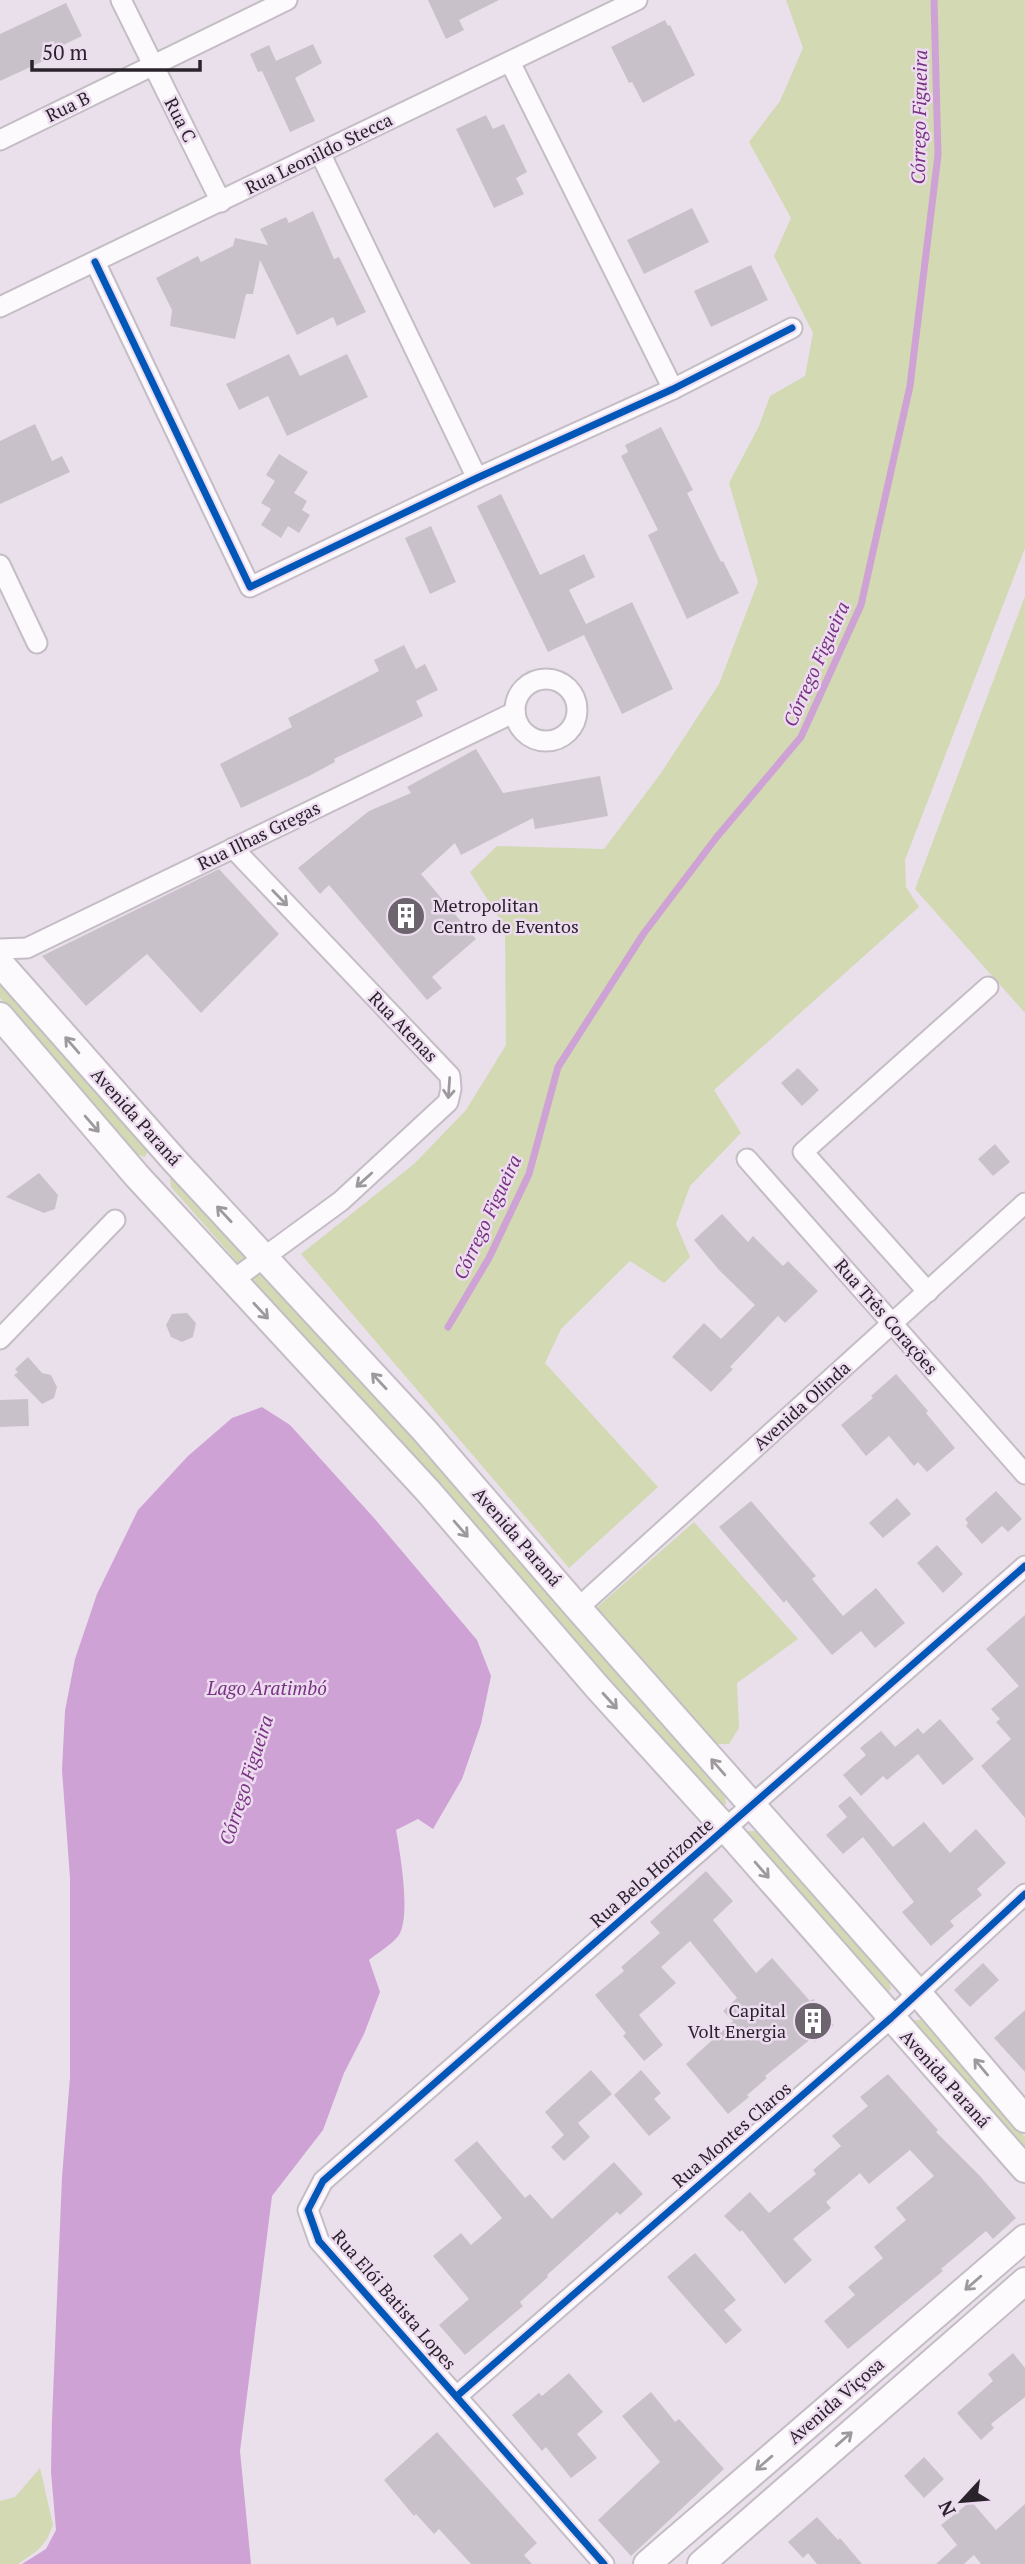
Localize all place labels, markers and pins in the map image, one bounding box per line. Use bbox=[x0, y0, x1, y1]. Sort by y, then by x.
place label: Metropolitan Centro de Eventos bbox=[433, 893, 579, 938]
building icon: Metropolitan Centro de Eventos bbox=[385, 895, 427, 937]
place label: Capital Volt Energia bbox=[688, 1998, 786, 2043]
building icon: Capital Volt Energia bbox=[792, 2000, 834, 2042]

